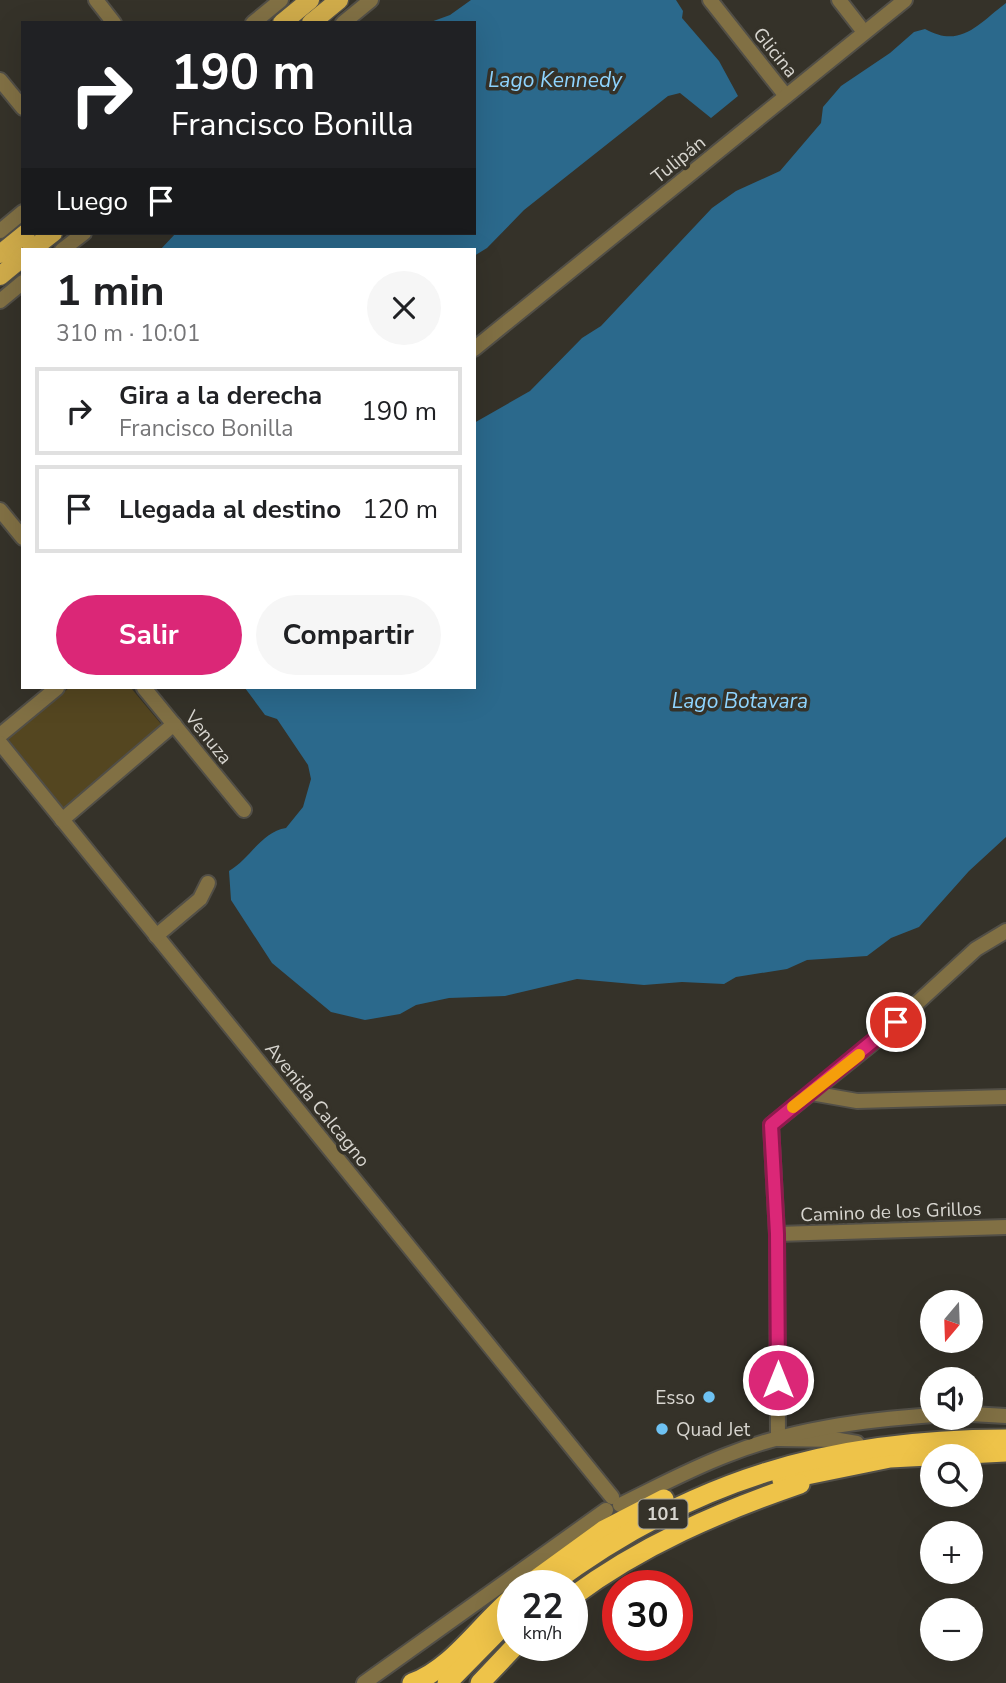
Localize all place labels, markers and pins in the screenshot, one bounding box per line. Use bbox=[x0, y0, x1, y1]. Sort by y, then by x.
pin bbox=[866, 992, 926, 1052]
place label: Esso bbox=[655, 1385, 695, 1411]
marker: Esso bbox=[701, 1389, 717, 1405]
place label: Quad Jet bbox=[676, 1417, 751, 1443]
marker: Quad Jet bbox=[654, 1421, 670, 1437]

